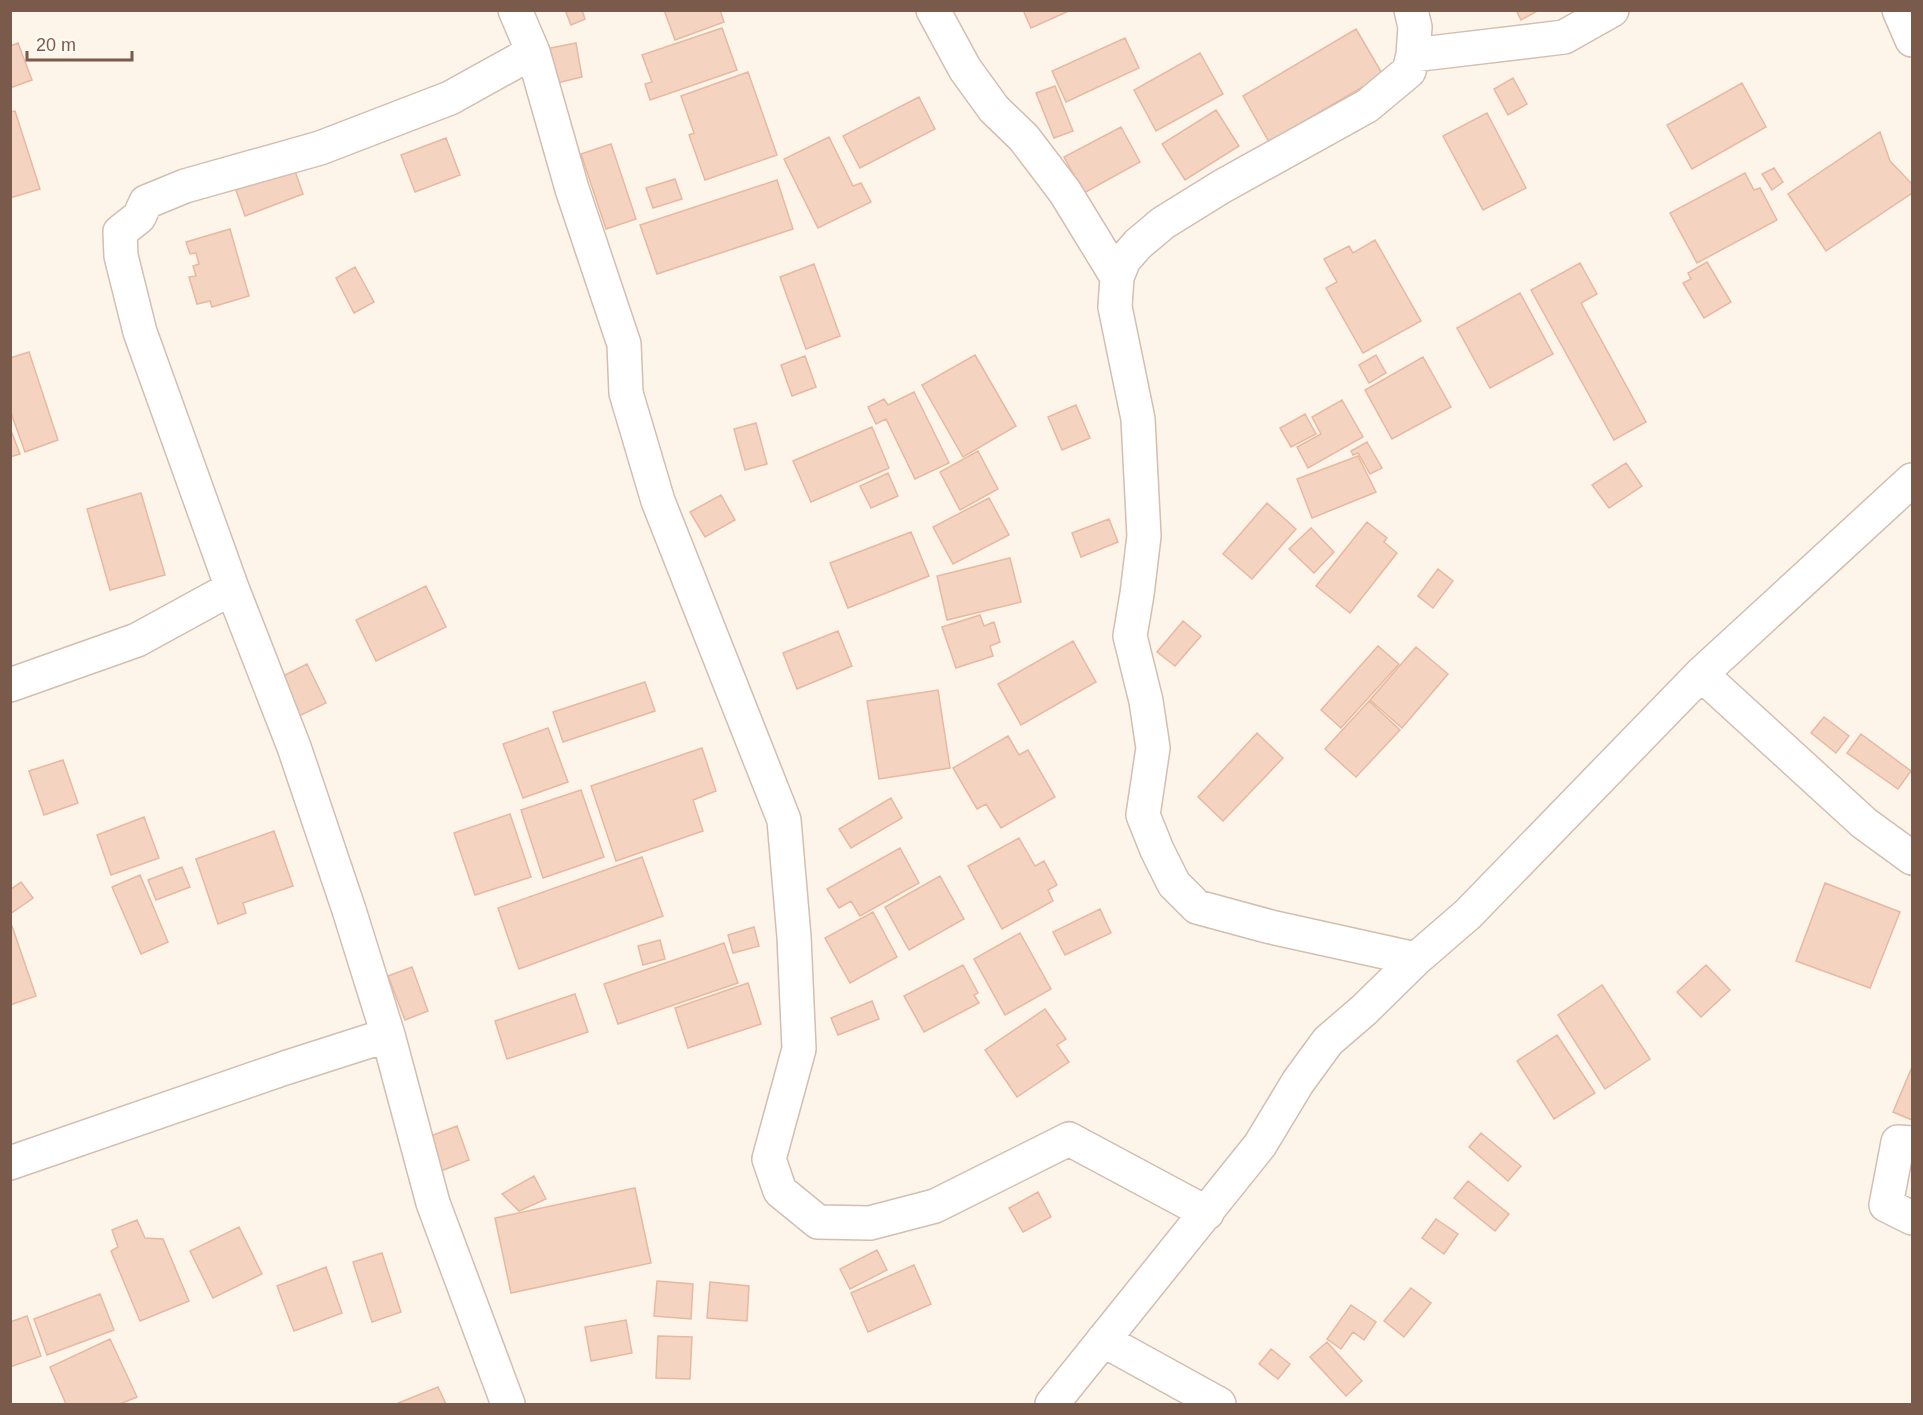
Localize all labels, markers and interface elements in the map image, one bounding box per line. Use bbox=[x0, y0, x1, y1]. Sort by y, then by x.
scale bar bbox=[27, 24, 132, 62]
text: 20 m bbox=[36, 35, 76, 55]

